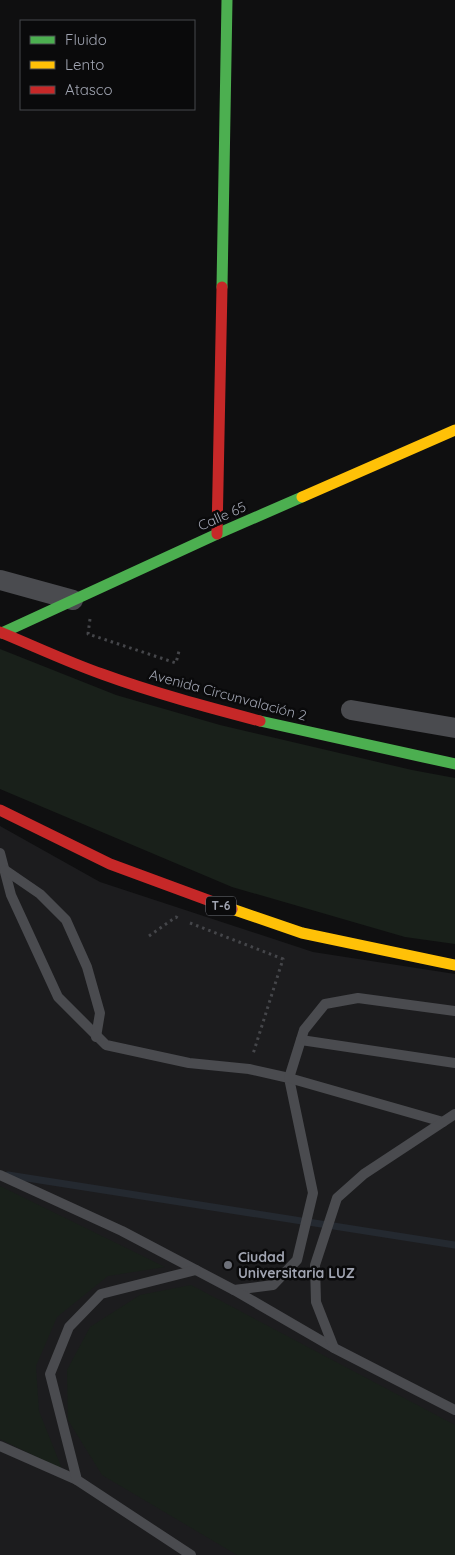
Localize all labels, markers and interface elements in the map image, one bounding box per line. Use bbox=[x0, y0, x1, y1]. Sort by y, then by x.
legend bbox=[20, 20, 195, 110]
text: Fluido bbox=[65, 30, 107, 49]
text: Lento bbox=[65, 55, 104, 74]
text: Atasco bbox=[65, 80, 113, 99]
street label: Calle 65 bbox=[195, 497, 249, 535]
street label: Avenida Circunvalación 2 bbox=[147, 665, 309, 725]
road number: T-6 bbox=[206, 896, 236, 916]
place label: Ciudad Universitaria LUZ bbox=[238, 1248, 355, 1282]
marker: Ciudad Universitaria LUZ bbox=[222, 1259, 234, 1271]

